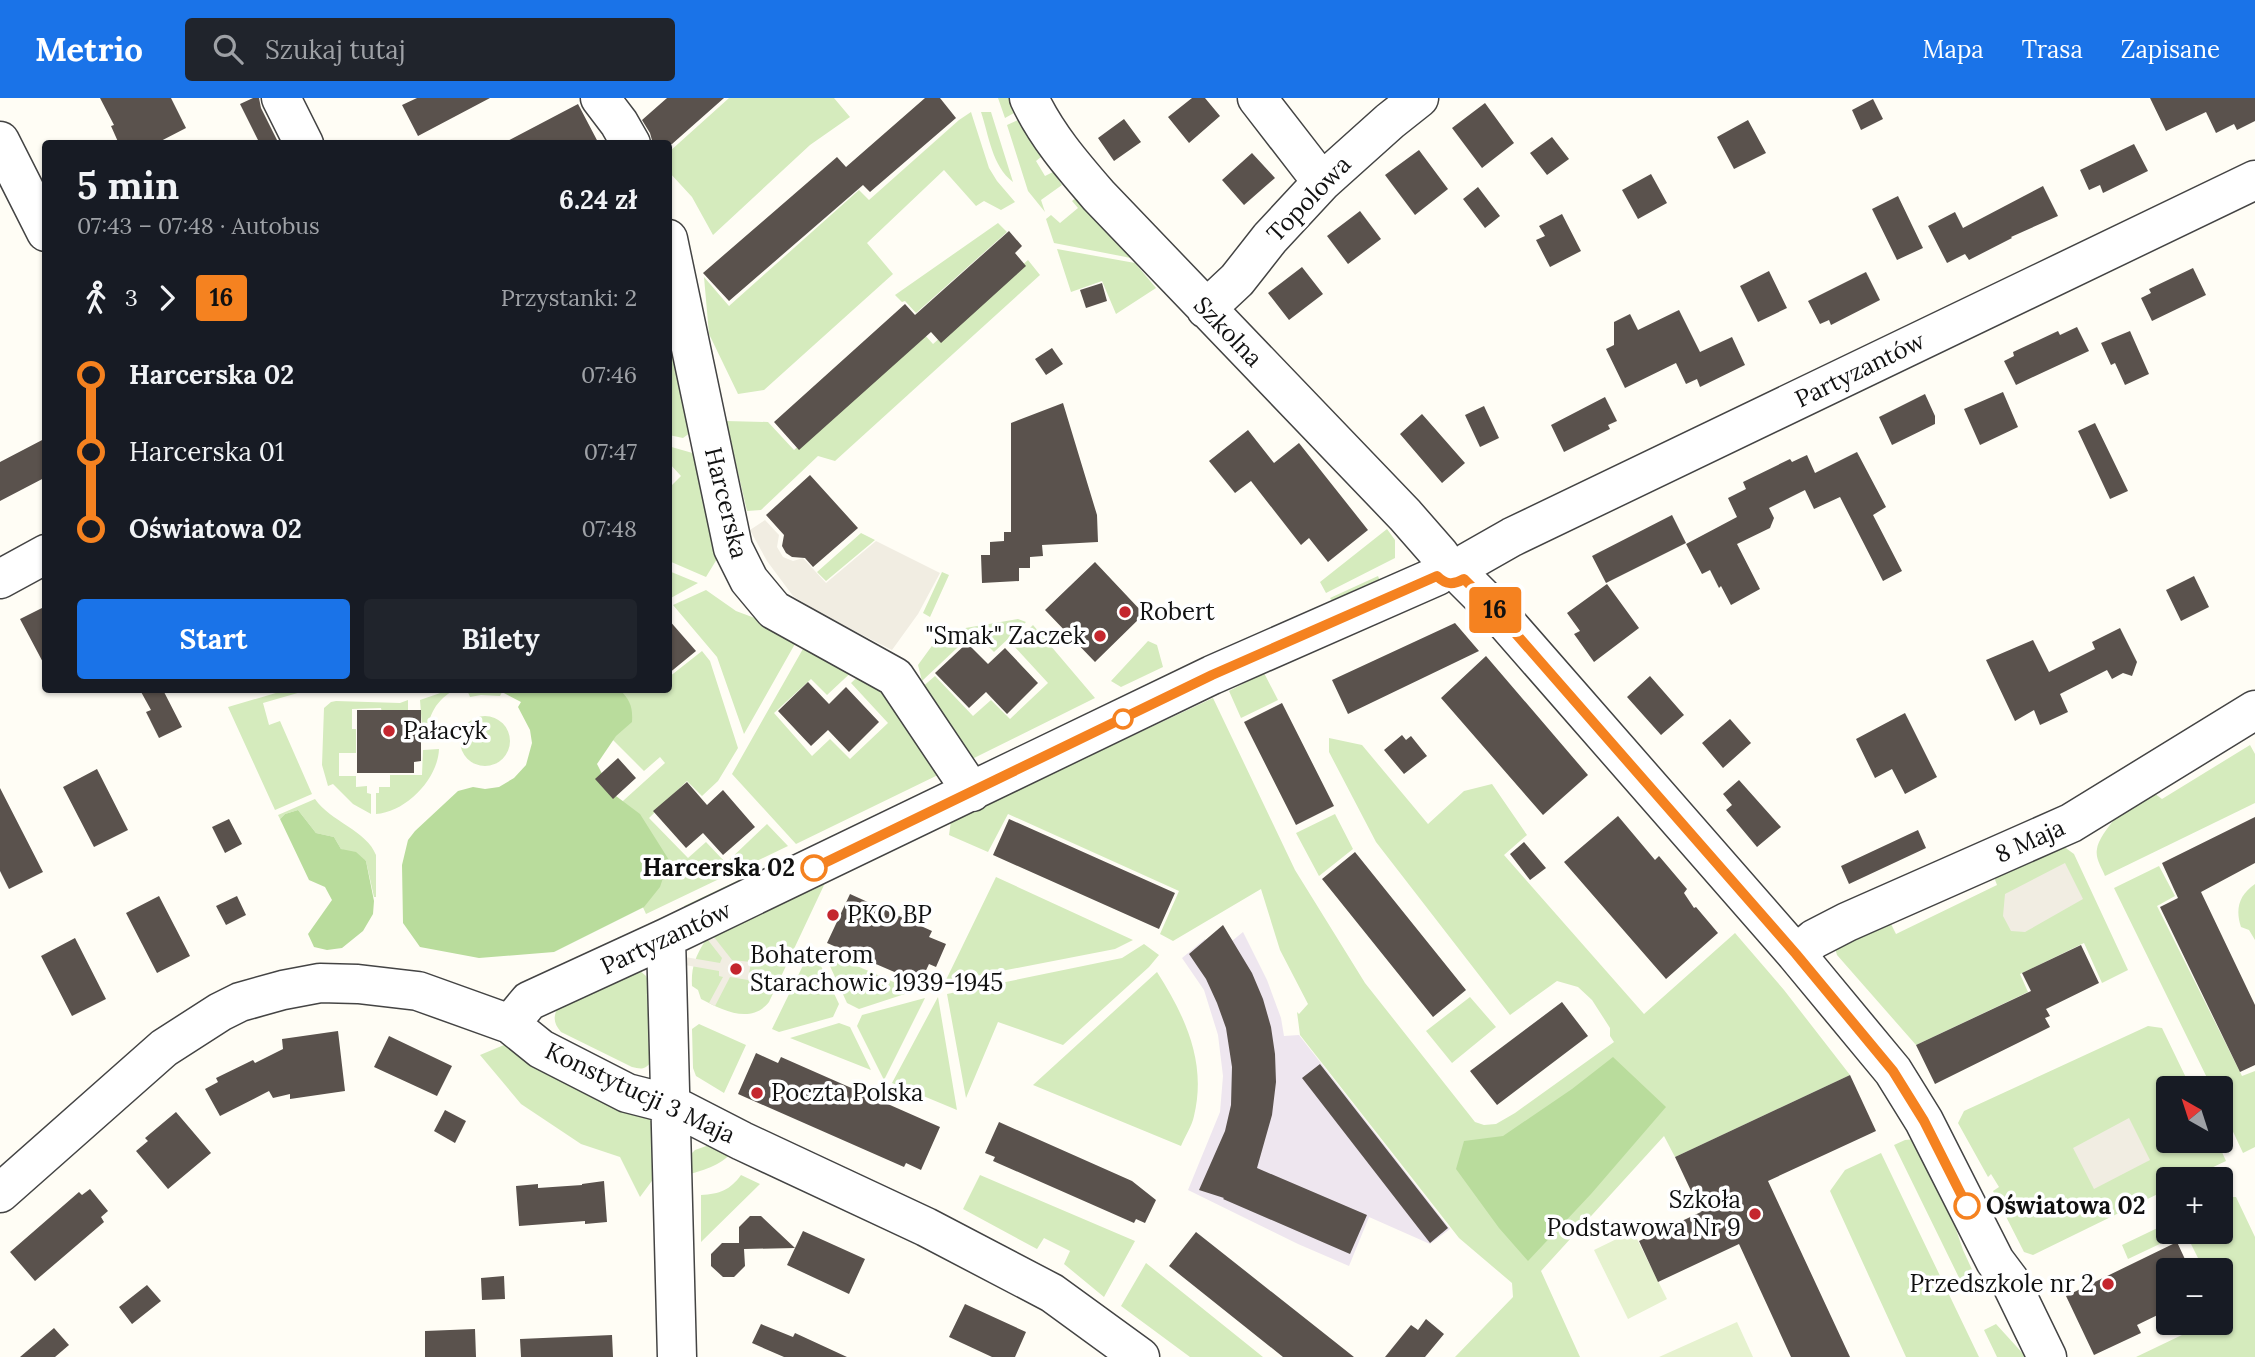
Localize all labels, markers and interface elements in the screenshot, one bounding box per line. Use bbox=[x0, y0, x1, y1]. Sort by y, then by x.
search box bbox=[185, 18, 675, 81]
text: Metrio bbox=[35, 28, 143, 70]
icon: search bbox=[209, 30, 247, 68]
text: Szukaj tutaj bbox=[265, 33, 405, 66]
text: Mapa bbox=[1923, 34, 1984, 65]
text: Trasa bbox=[2022, 34, 2083, 65]
text: Zapisane bbox=[2121, 34, 2220, 65]
street label: Topolowa bbox=[1260, 149, 1357, 248]
text: 5 min bbox=[77, 161, 179, 209]
text: 6.24 zł bbox=[559, 183, 637, 216]
text: 07:43 – 07:48 · Autobus bbox=[77, 211, 320, 240]
icon: walk bbox=[77, 279, 115, 317]
icon: forward bbox=[148, 279, 186, 317]
text: 16 bbox=[210, 282, 233, 313]
text: 3 bbox=[125, 283, 138, 312]
text: Przystanki: 2 bbox=[501, 283, 637, 312]
street label: Szkolna bbox=[1187, 290, 1269, 373]
street label: Partyzantów bbox=[1790, 324, 1930, 414]
text: Harcerska 02 bbox=[129, 358, 294, 391]
text: 07:46 bbox=[581, 360, 637, 389]
text: Harcerska 01 bbox=[129, 435, 284, 468]
text: 07:47 bbox=[584, 437, 637, 466]
street label: Harcerska bbox=[698, 444, 755, 562]
text: Oświatowa 02 bbox=[129, 512, 302, 545]
text: 07:48 bbox=[581, 514, 637, 543]
line badge: 16 bbox=[1464, 587, 1526, 633]
text: 16 bbox=[1483, 594, 1507, 625]
place label: Robert bbox=[1139, 596, 1215, 627]
button: Start bbox=[77, 599, 350, 679]
button: Bilety bbox=[364, 599, 637, 679]
marker: Robert bbox=[1117, 604, 1133, 620]
place label: "Smak" Zaczek bbox=[925, 620, 1086, 651]
marker: "Smak" Zaczek bbox=[1092, 628, 1108, 644]
unlabelled marker bbox=[1113, 709, 1133, 729]
place label: Pałacyk bbox=[403, 715, 488, 746]
marker: Pałacyk bbox=[381, 723, 397, 739]
street label: 8 Maja bbox=[1990, 812, 2069, 870]
place label: Harcerska 02 bbox=[643, 852, 795, 883]
marker: Harcerska 02 bbox=[801, 855, 827, 881]
street label: Partyzantów bbox=[596, 893, 737, 981]
place label: PKO BP bbox=[847, 899, 932, 930]
marker: PKO BP bbox=[825, 907, 841, 923]
place label: Bohaterom Starachowic 1939-1945 bbox=[750, 939, 1003, 998]
marker: Bohaterom Starachowic 1939-1945 bbox=[728, 961, 744, 977]
street label: Konstytucji 3 Maja bbox=[540, 1035, 740, 1150]
north arrow bbox=[2156, 1076, 2233, 1153]
map controls bbox=[2156, 1076, 2233, 1335]
place label: Poczta Polska bbox=[771, 1077, 924, 1108]
marker: Poczta Polska bbox=[749, 1085, 765, 1101]
button: + bbox=[2156, 1167, 2233, 1244]
place label: Szkoła Podstawowa Nr 9 bbox=[1547, 1184, 1741, 1243]
place label: Oświatowa 02 bbox=[1986, 1190, 2146, 1221]
marker: Oświatowa 02 bbox=[1954, 1193, 1980, 1219]
marker: Szkoła Podstawowa Nr 9 bbox=[1747, 1206, 1763, 1222]
button: − bbox=[2156, 1258, 2233, 1335]
place label: Przedszkole nr 2 bbox=[1910, 1268, 2094, 1299]
marker: Przedszkole nr 2 bbox=[2100, 1276, 2116, 1292]

